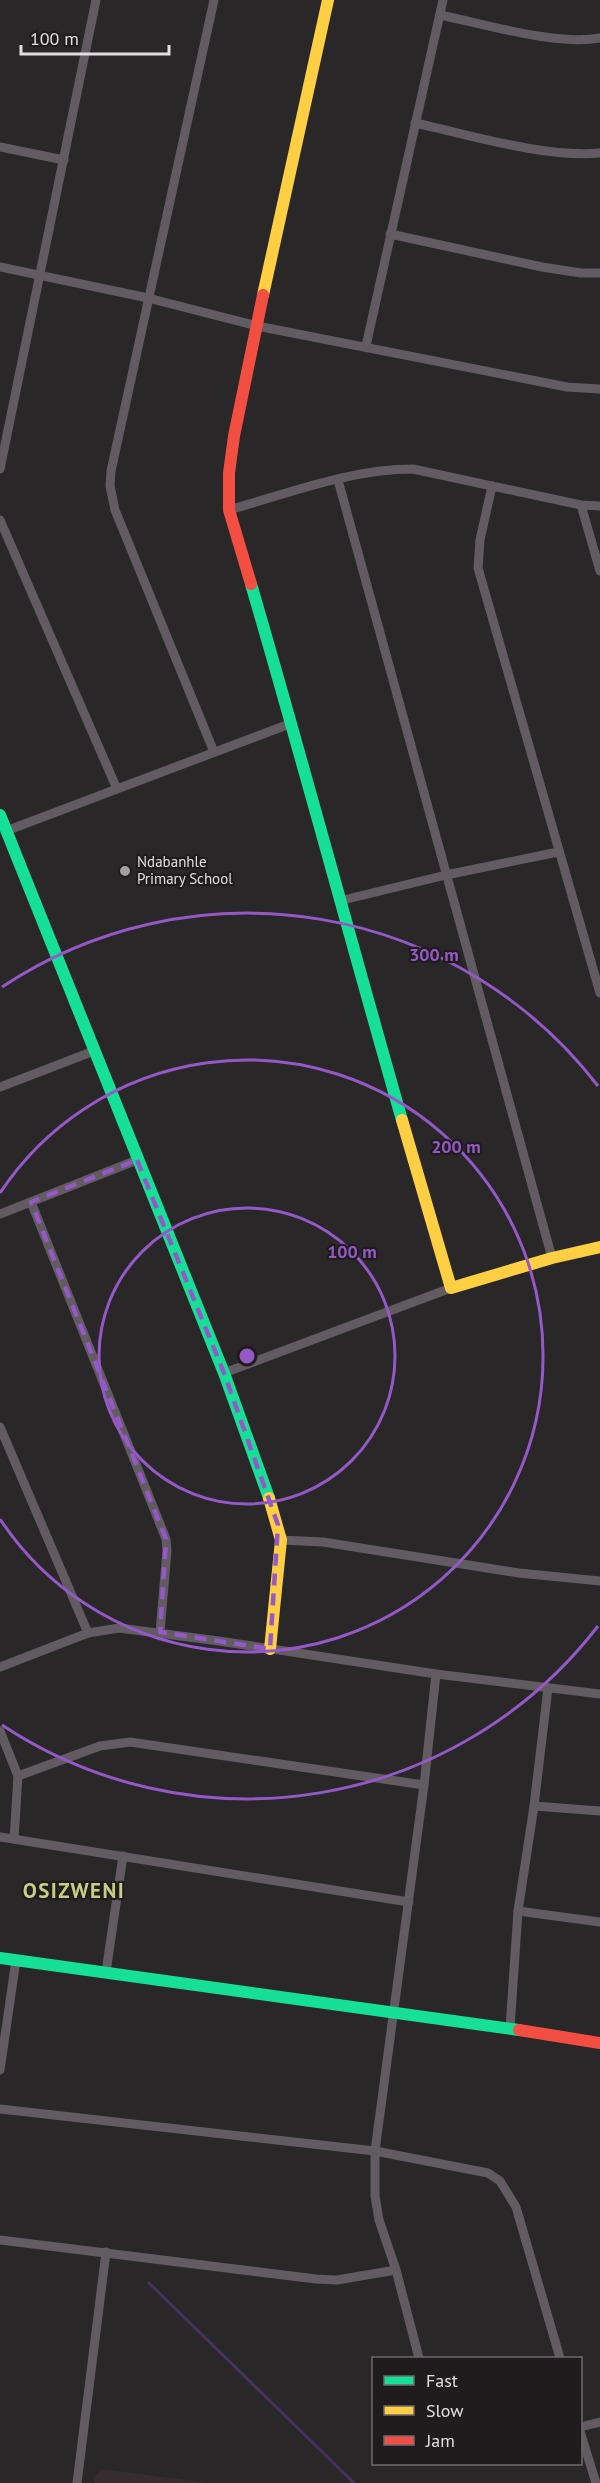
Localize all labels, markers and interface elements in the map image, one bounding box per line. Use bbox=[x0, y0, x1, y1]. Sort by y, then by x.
scale bar bbox=[21, 18, 170, 56]
text: 100 m bbox=[30, 27, 79, 50]
place label: Ndabanhle Primary School bbox=[137, 852, 233, 888]
marker: Ndabanhle Primary School bbox=[118, 864, 132, 878]
text: 300 m bbox=[409, 943, 459, 966]
text: 200 m bbox=[431, 1135, 481, 1158]
text: 100 m bbox=[327, 1240, 377, 1263]
centre of rings bbox=[237, 1346, 257, 1366]
district label: OSIZWENI bbox=[23, 1877, 125, 1904]
legend bbox=[372, 2357, 582, 2465]
text: Fast bbox=[426, 2369, 458, 2392]
text: Slow bbox=[426, 2399, 464, 2422]
text: Jam bbox=[425, 2429, 455, 2452]

